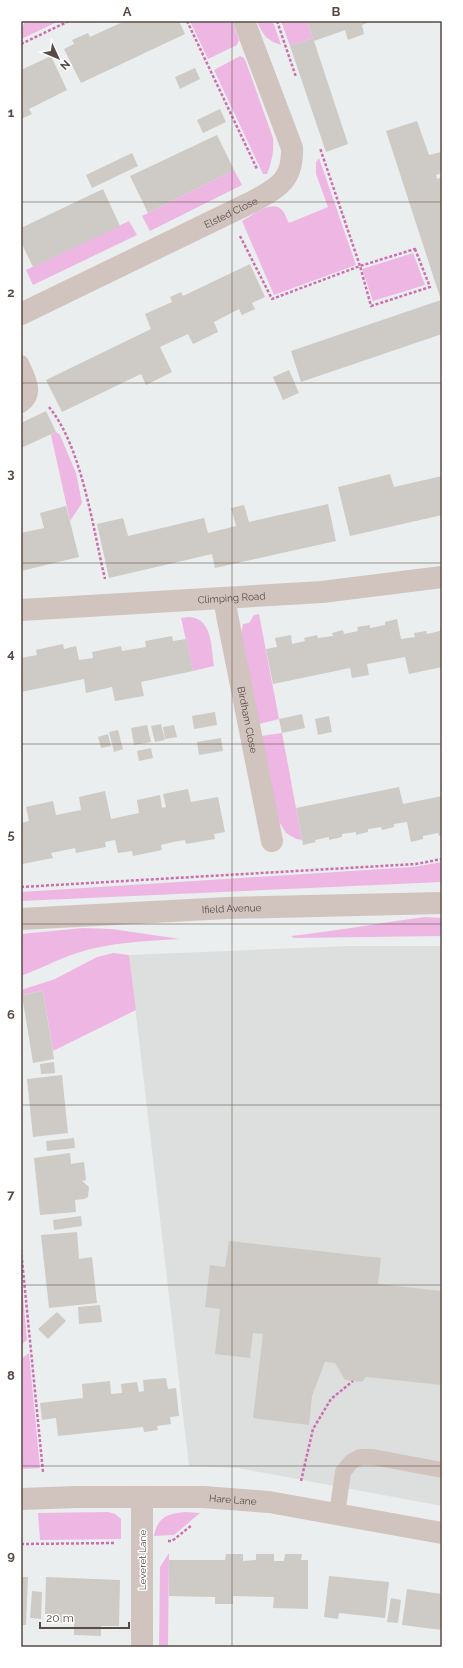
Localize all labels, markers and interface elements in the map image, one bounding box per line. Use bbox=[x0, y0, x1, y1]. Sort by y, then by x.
text: A bbox=[123, 4, 132, 19]
text: B bbox=[332, 4, 341, 19]
north arrow bbox=[38, 38, 78, 78]
text: N bbox=[57, 57, 72, 72]
text: 1 bbox=[8, 105, 15, 120]
street label: Elsted Close bbox=[202, 195, 259, 230]
text: 2 bbox=[7, 285, 15, 300]
text: 3 bbox=[7, 466, 15, 481]
street label: Climping Road bbox=[197, 590, 266, 605]
text: 4 bbox=[7, 646, 15, 661]
street label: Birdham Close bbox=[236, 685, 260, 754]
text: 5 bbox=[7, 827, 15, 842]
street label: Ifield Avenue bbox=[202, 902, 262, 915]
text: 6 bbox=[7, 1007, 15, 1022]
text: 7 bbox=[7, 1187, 15, 1202]
text: 8 bbox=[7, 1368, 15, 1383]
street label: Hare Lane bbox=[209, 1492, 257, 1507]
street label: Leveret Lane bbox=[137, 1530, 148, 1590]
text: 9 bbox=[7, 1548, 15, 1563]
scale bar bbox=[40, 1604, 129, 1630]
text: 20 m bbox=[46, 1611, 74, 1625]

